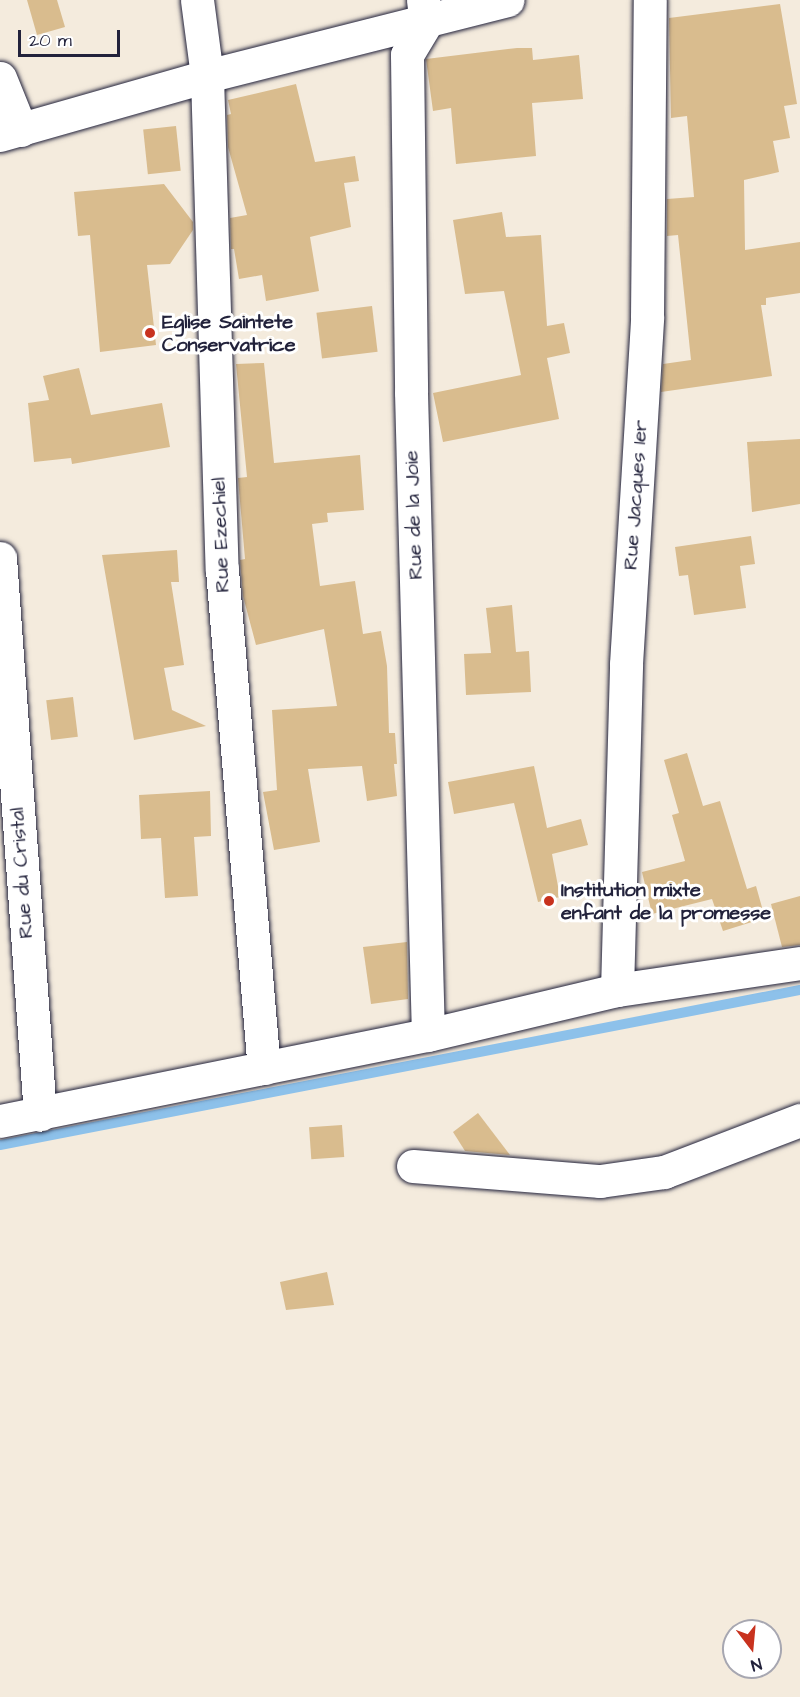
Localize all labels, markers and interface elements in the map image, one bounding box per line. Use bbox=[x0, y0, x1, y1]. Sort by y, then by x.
scale bar bbox=[21, 18, 123, 56]
text: 20 m bbox=[29, 28, 72, 53]
place label: Eglise Saintete Conservatrice bbox=[162, 310, 295, 357]
marker: Eglise Saintete Conservatrice bbox=[143, 326, 157, 340]
street label: Rue Jacques 1er bbox=[619, 419, 653, 571]
street label: Rue de la Joie bbox=[400, 450, 428, 580]
street label: Rue Ezechiel bbox=[207, 477, 235, 593]
street label: Rue du Cristal bbox=[5, 807, 39, 939]
place label: Institution mixte enfant de la promesse bbox=[561, 878, 771, 925]
marker: Institution mixte enfant de la promesse bbox=[542, 894, 556, 908]
north arrow bbox=[722, 1619, 782, 1679]
text: N bbox=[749, 1652, 764, 1676]

